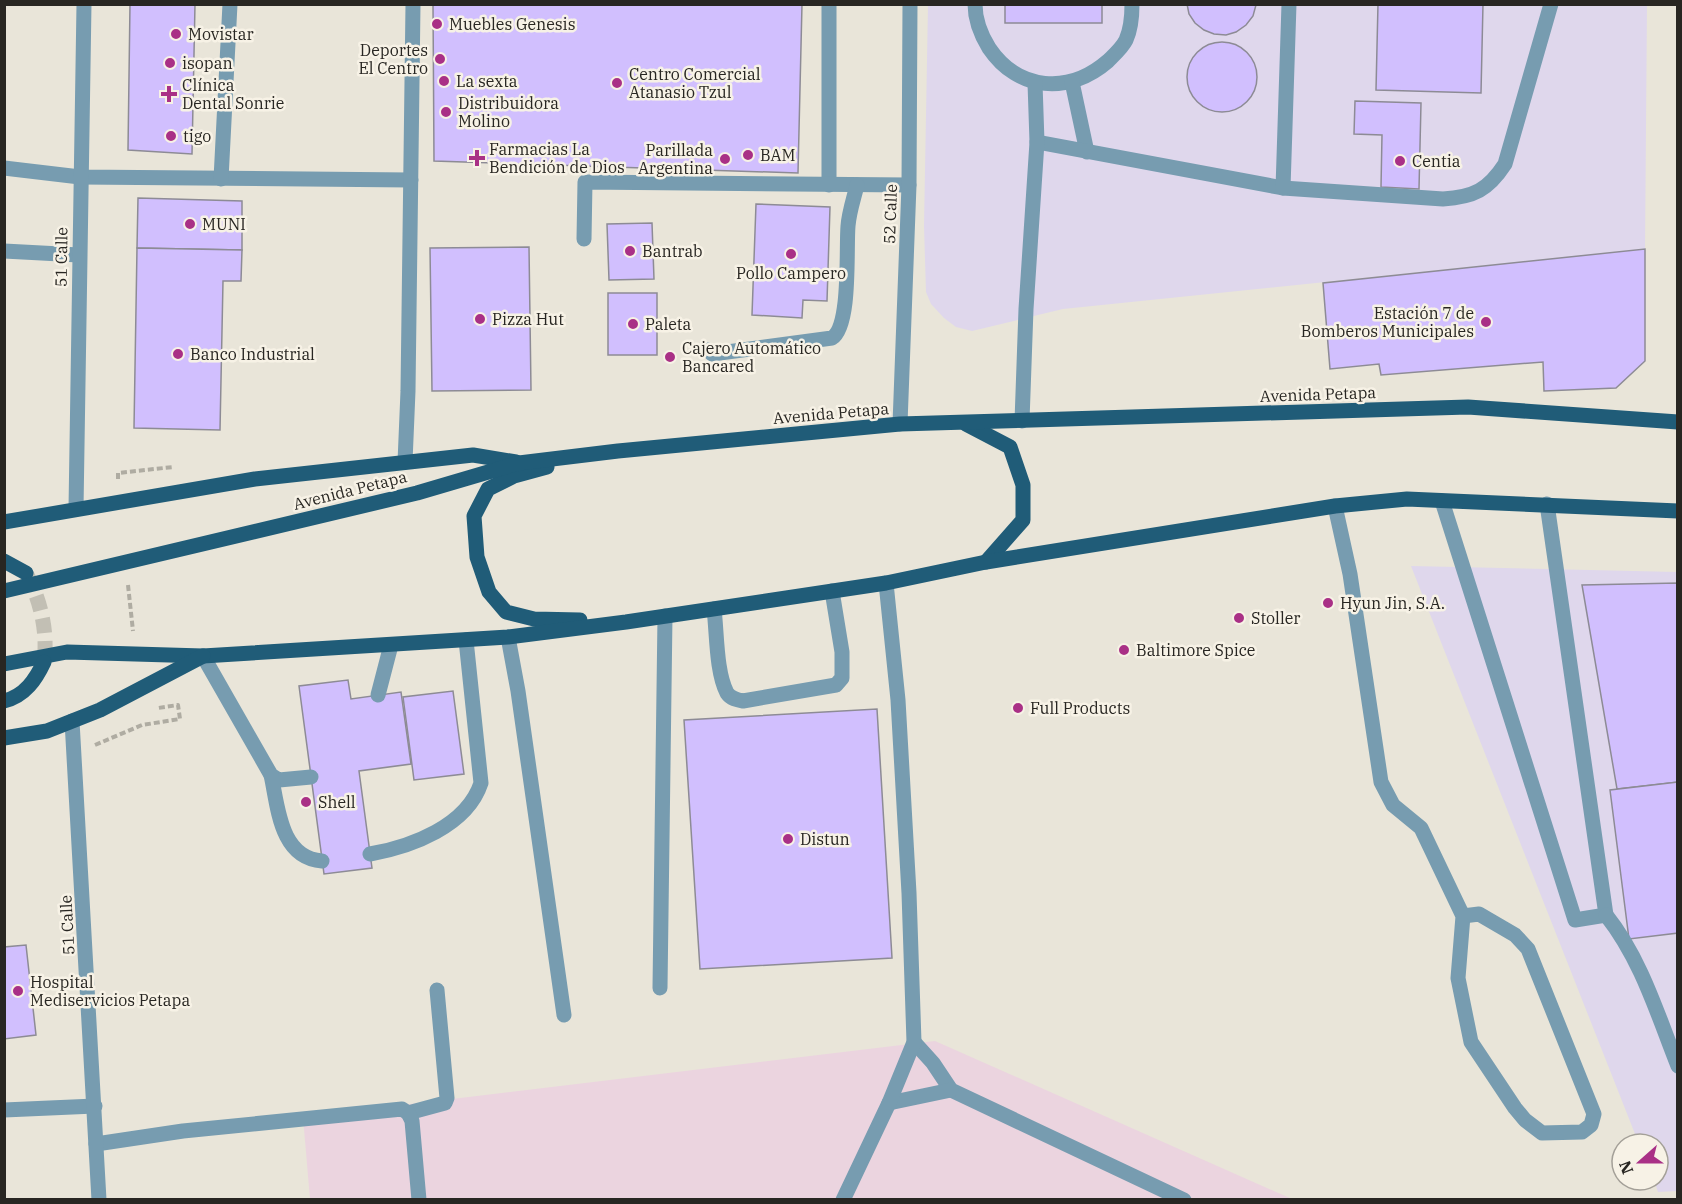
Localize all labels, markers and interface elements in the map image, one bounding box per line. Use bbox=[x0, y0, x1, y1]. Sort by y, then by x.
place label: Muebles Genesis bbox=[449, 14, 575, 34]
marker: Muebles Genesis bbox=[430, 17, 444, 31]
place label: Movistar bbox=[188, 24, 254, 44]
marker: Movistar bbox=[169, 27, 183, 41]
place label: Deportes El Centro bbox=[358, 40, 428, 78]
marker: Deportes El Centro bbox=[433, 52, 447, 66]
place label: isopan bbox=[182, 53, 233, 73]
marker: isopan bbox=[163, 56, 177, 70]
place label: Centro Comercial Atanasio Tzul bbox=[629, 64, 761, 102]
place label: La sexta bbox=[456, 71, 518, 91]
marker: La sexta bbox=[437, 74, 451, 88]
place label: Clínica Dental Sonrie bbox=[182, 75, 284, 113]
marker: Centro Comercial Atanasio Tzul bbox=[610, 76, 624, 90]
marker: Clínica Dental Sonrie bbox=[160, 85, 178, 103]
place label: Distribuidora Molino bbox=[458, 93, 559, 131]
marker: Distribuidora Molino bbox=[439, 105, 453, 119]
place label: tigo bbox=[183, 126, 211, 146]
marker: tigo bbox=[164, 129, 178, 143]
place label: Farmacias La Bendición de Dios bbox=[489, 139, 625, 177]
place label: Parillada Argentina bbox=[638, 140, 713, 178]
place label: BAM bbox=[760, 145, 795, 165]
marker: BAM bbox=[741, 148, 755, 162]
marker: Farmacias La Bendición de Dios bbox=[470, 151, 484, 165]
place label: Centia bbox=[1412, 151, 1461, 171]
marker: Parillada Argentina bbox=[718, 152, 732, 166]
marker: Centia bbox=[1393, 154, 1407, 168]
street label: 52 Calle bbox=[879, 184, 901, 244]
place label: MUNI bbox=[202, 214, 246, 234]
marker: MUNI bbox=[183, 217, 197, 231]
street label: 51 Calle bbox=[50, 227, 72, 287]
place label: Bantrab bbox=[642, 241, 703, 261]
marker: Bantrab bbox=[623, 244, 637, 258]
marker: Pollo Campero bbox=[784, 247, 798, 261]
place label: Pollo Campero bbox=[736, 263, 846, 283]
place label: Estación 7 de Bomberos Municipales bbox=[1301, 303, 1474, 341]
place label: Pizza Hut bbox=[492, 309, 564, 329]
marker: Pizza Hut bbox=[473, 312, 487, 326]
place label: Paleta bbox=[645, 314, 692, 334]
marker: Estación 7 de Bomberos Municipales bbox=[1479, 315, 1493, 329]
marker: Paleta bbox=[626, 317, 640, 331]
place label: Cajero Automático Bancared bbox=[682, 338, 821, 376]
place label: Banco Industrial bbox=[190, 344, 315, 364]
marker: Banco Industrial bbox=[171, 347, 185, 361]
marker: Cajero Automático Bancared bbox=[663, 350, 677, 364]
street label: Avenida Petapa bbox=[1260, 382, 1377, 406]
street label: Avenida Petapa bbox=[772, 398, 890, 428]
street label: Avenida Petapa bbox=[291, 466, 409, 514]
place label: Hyun Jin, S.A. bbox=[1340, 593, 1445, 613]
marker: Hyun Jin, S.A. bbox=[1321, 596, 1335, 610]
place label: Stoller bbox=[1251, 608, 1300, 628]
marker: Stoller bbox=[1232, 611, 1246, 625]
place label: Baltimore Spice bbox=[1136, 640, 1255, 660]
marker: Baltimore Spice bbox=[1117, 643, 1131, 657]
place label: Full Products bbox=[1030, 698, 1130, 718]
marker: Full Products bbox=[1011, 701, 1025, 715]
place label: Shell bbox=[318, 792, 356, 812]
marker: Shell bbox=[299, 795, 313, 809]
place label: Distun bbox=[800, 829, 850, 849]
marker: Distun bbox=[781, 832, 795, 846]
street label: 51 Calle bbox=[55, 894, 79, 956]
place label: Hospital Mediservicios Petapa bbox=[30, 972, 190, 1010]
marker: Hospital Mediservicios Petapa bbox=[11, 984, 25, 998]
north arrow bbox=[1610, 1132, 1670, 1192]
text: N bbox=[1614, 1158, 1638, 1177]

